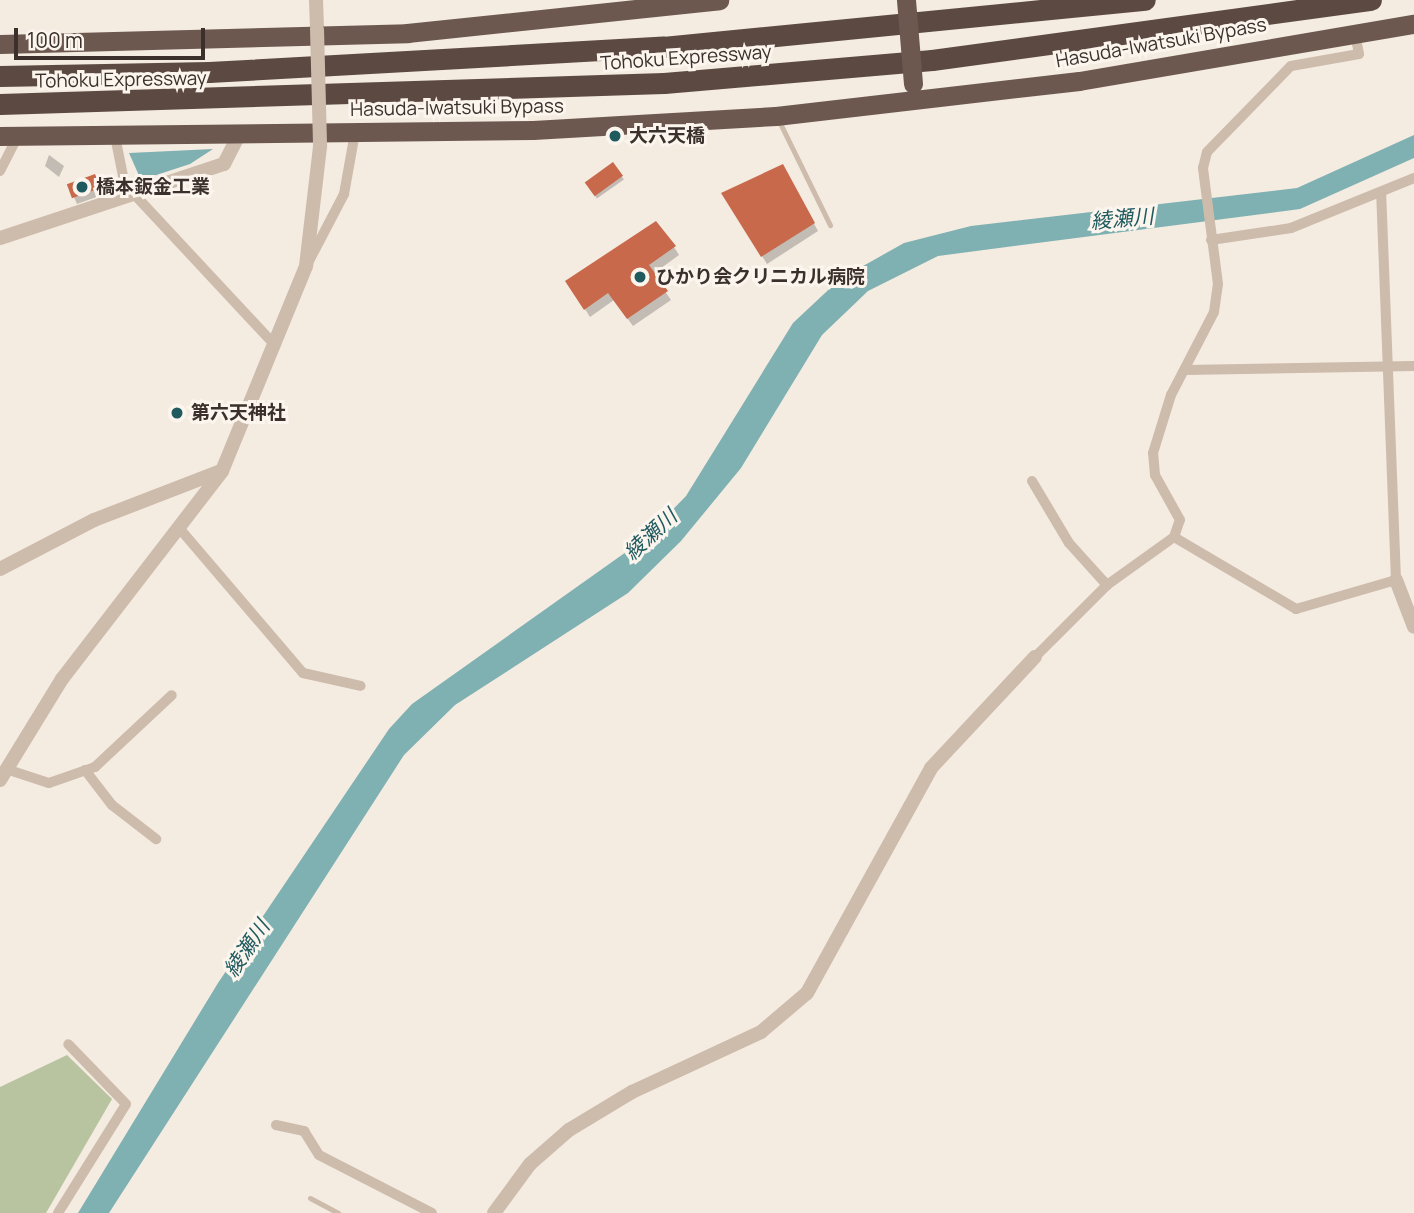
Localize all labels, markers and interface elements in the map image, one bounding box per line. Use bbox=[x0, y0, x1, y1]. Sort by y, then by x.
street label: Hasuda-Iwatsuki Bypass bbox=[1054, 13, 1268, 73]
scale bar bbox=[18, 14, 208, 58]
text: 100 m bbox=[27, 26, 83, 54]
street label: Tohoku Expressway bbox=[600, 41, 772, 75]
street label: Tohoku Expressway bbox=[35, 67, 207, 93]
street label: Hasuda-Iwatsuki Bypass bbox=[350, 95, 564, 121]
place label: 大六天橋 bbox=[629, 125, 705, 147]
marker: 大六天橋 bbox=[607, 128, 623, 144]
place label: 橋本鈑金工業 bbox=[96, 176, 210, 198]
marker: 橋本鈑金工業 bbox=[74, 179, 90, 195]
water label: 綾瀬川 bbox=[1090, 203, 1154, 233]
place label: ひかり会クリニカル病院 bbox=[656, 266, 865, 288]
marker: ひかり会クリニカル病院 bbox=[630, 267, 650, 287]
place label: 第六天神社 bbox=[191, 402, 286, 424]
marker: 第六天神社 bbox=[169, 405, 185, 421]
water label: 綾瀬川 bbox=[618, 503, 682, 565]
water label: 綾瀬川 bbox=[218, 915, 274, 981]

